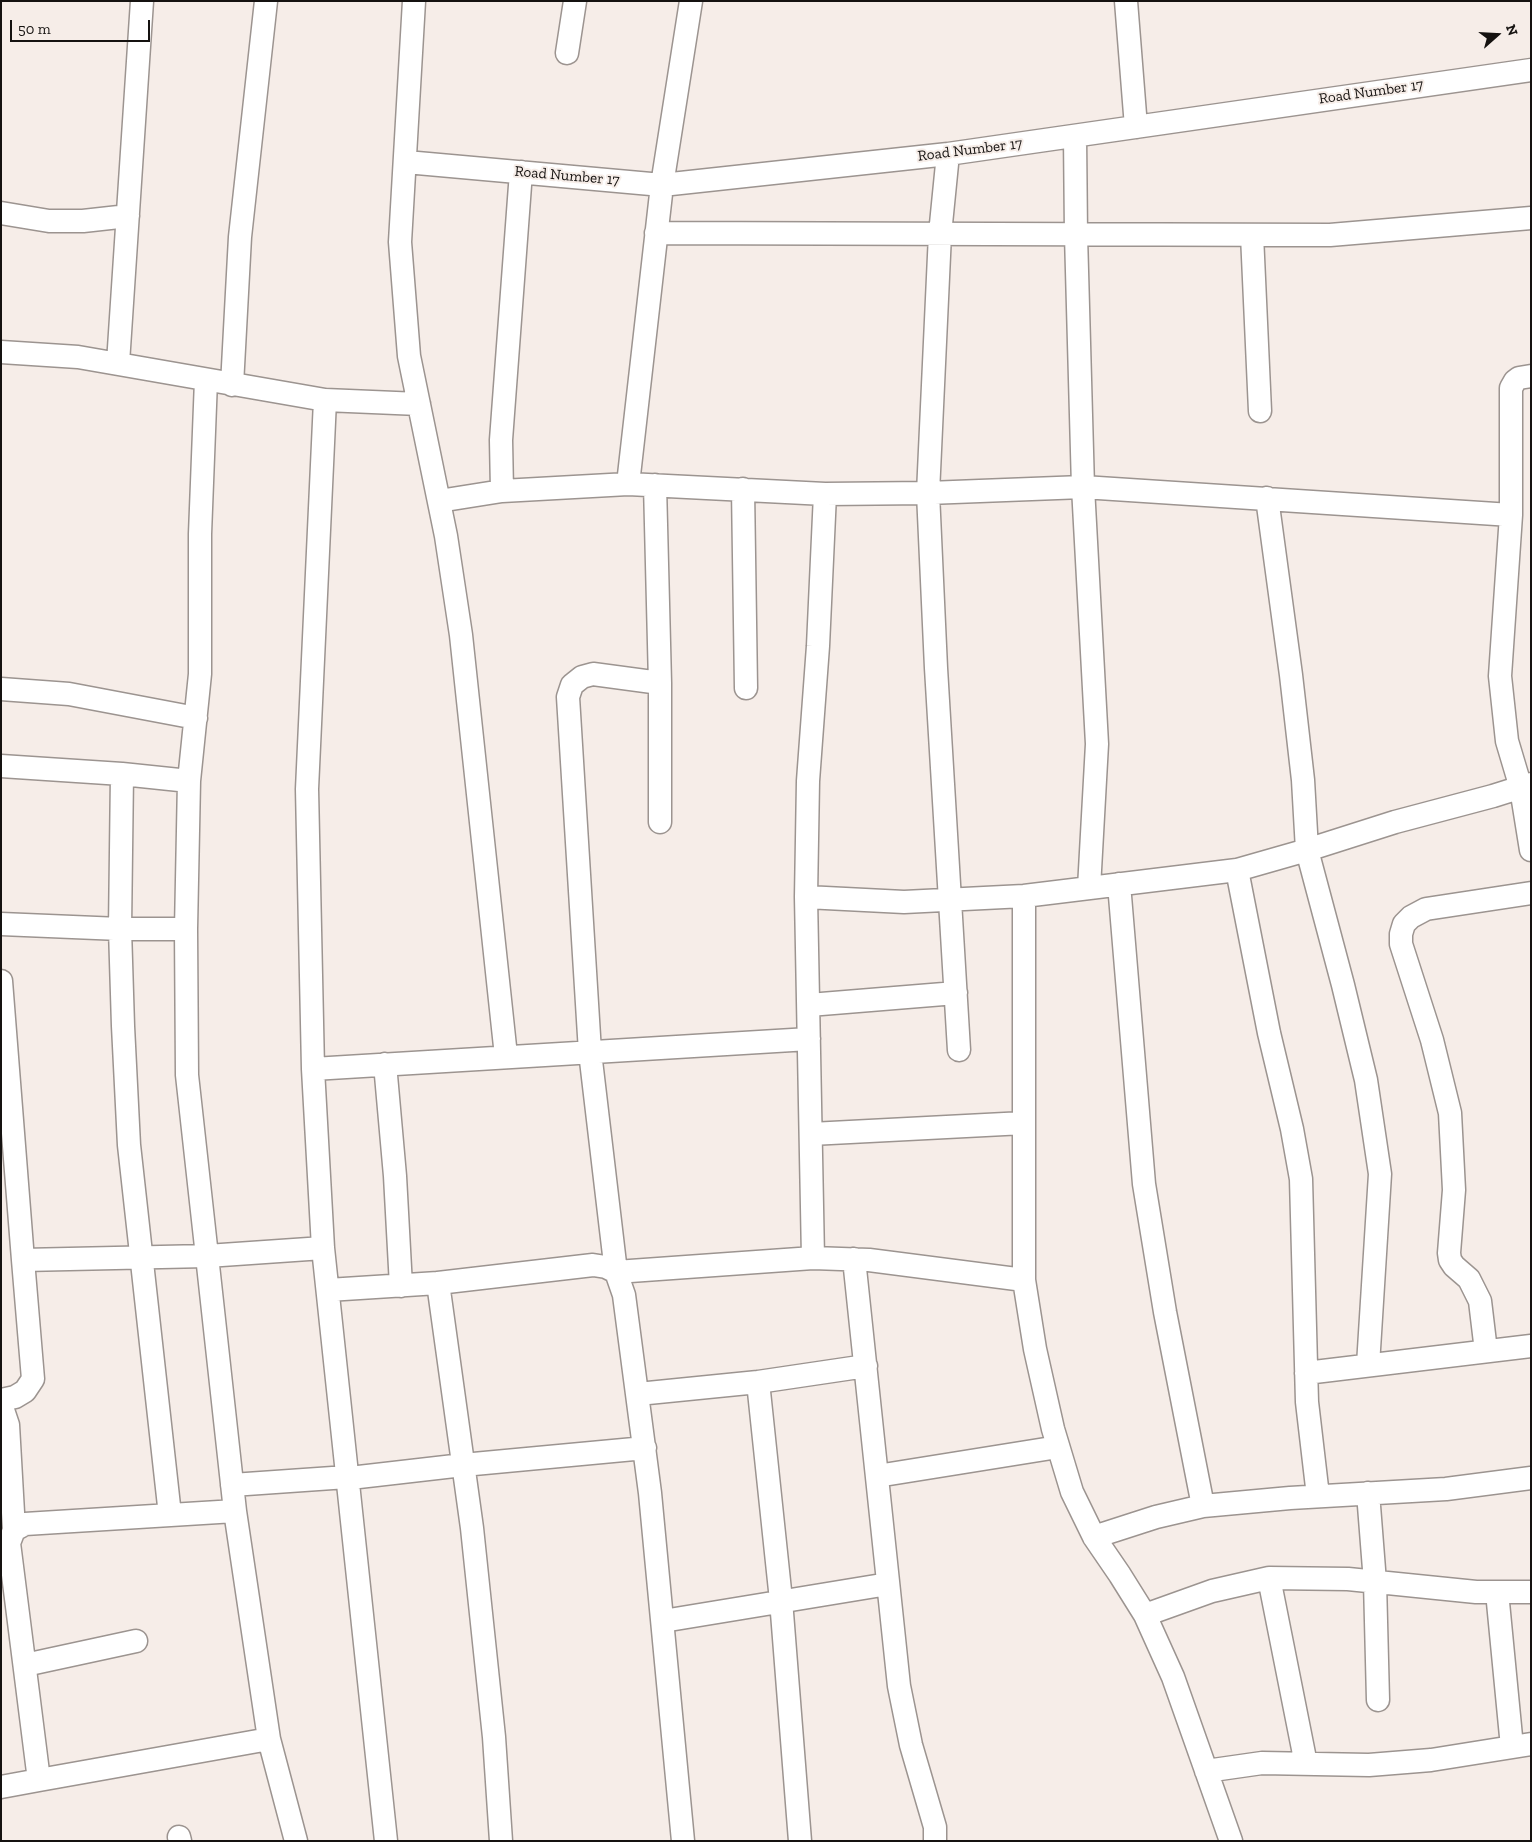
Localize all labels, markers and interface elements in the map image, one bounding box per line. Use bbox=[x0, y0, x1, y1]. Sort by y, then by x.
scale bar bbox=[12, 10, 152, 42]
north arrow bbox=[1472, 10, 1522, 60]
text: 50 m bbox=[18, 20, 51, 38]
text: N bbox=[1502, 22, 1521, 38]
street label: Road Number 17 bbox=[1318, 76, 1424, 108]
street label: Road Number 17 bbox=[917, 135, 1023, 165]
street label: Road Number 17 bbox=[514, 162, 620, 190]

